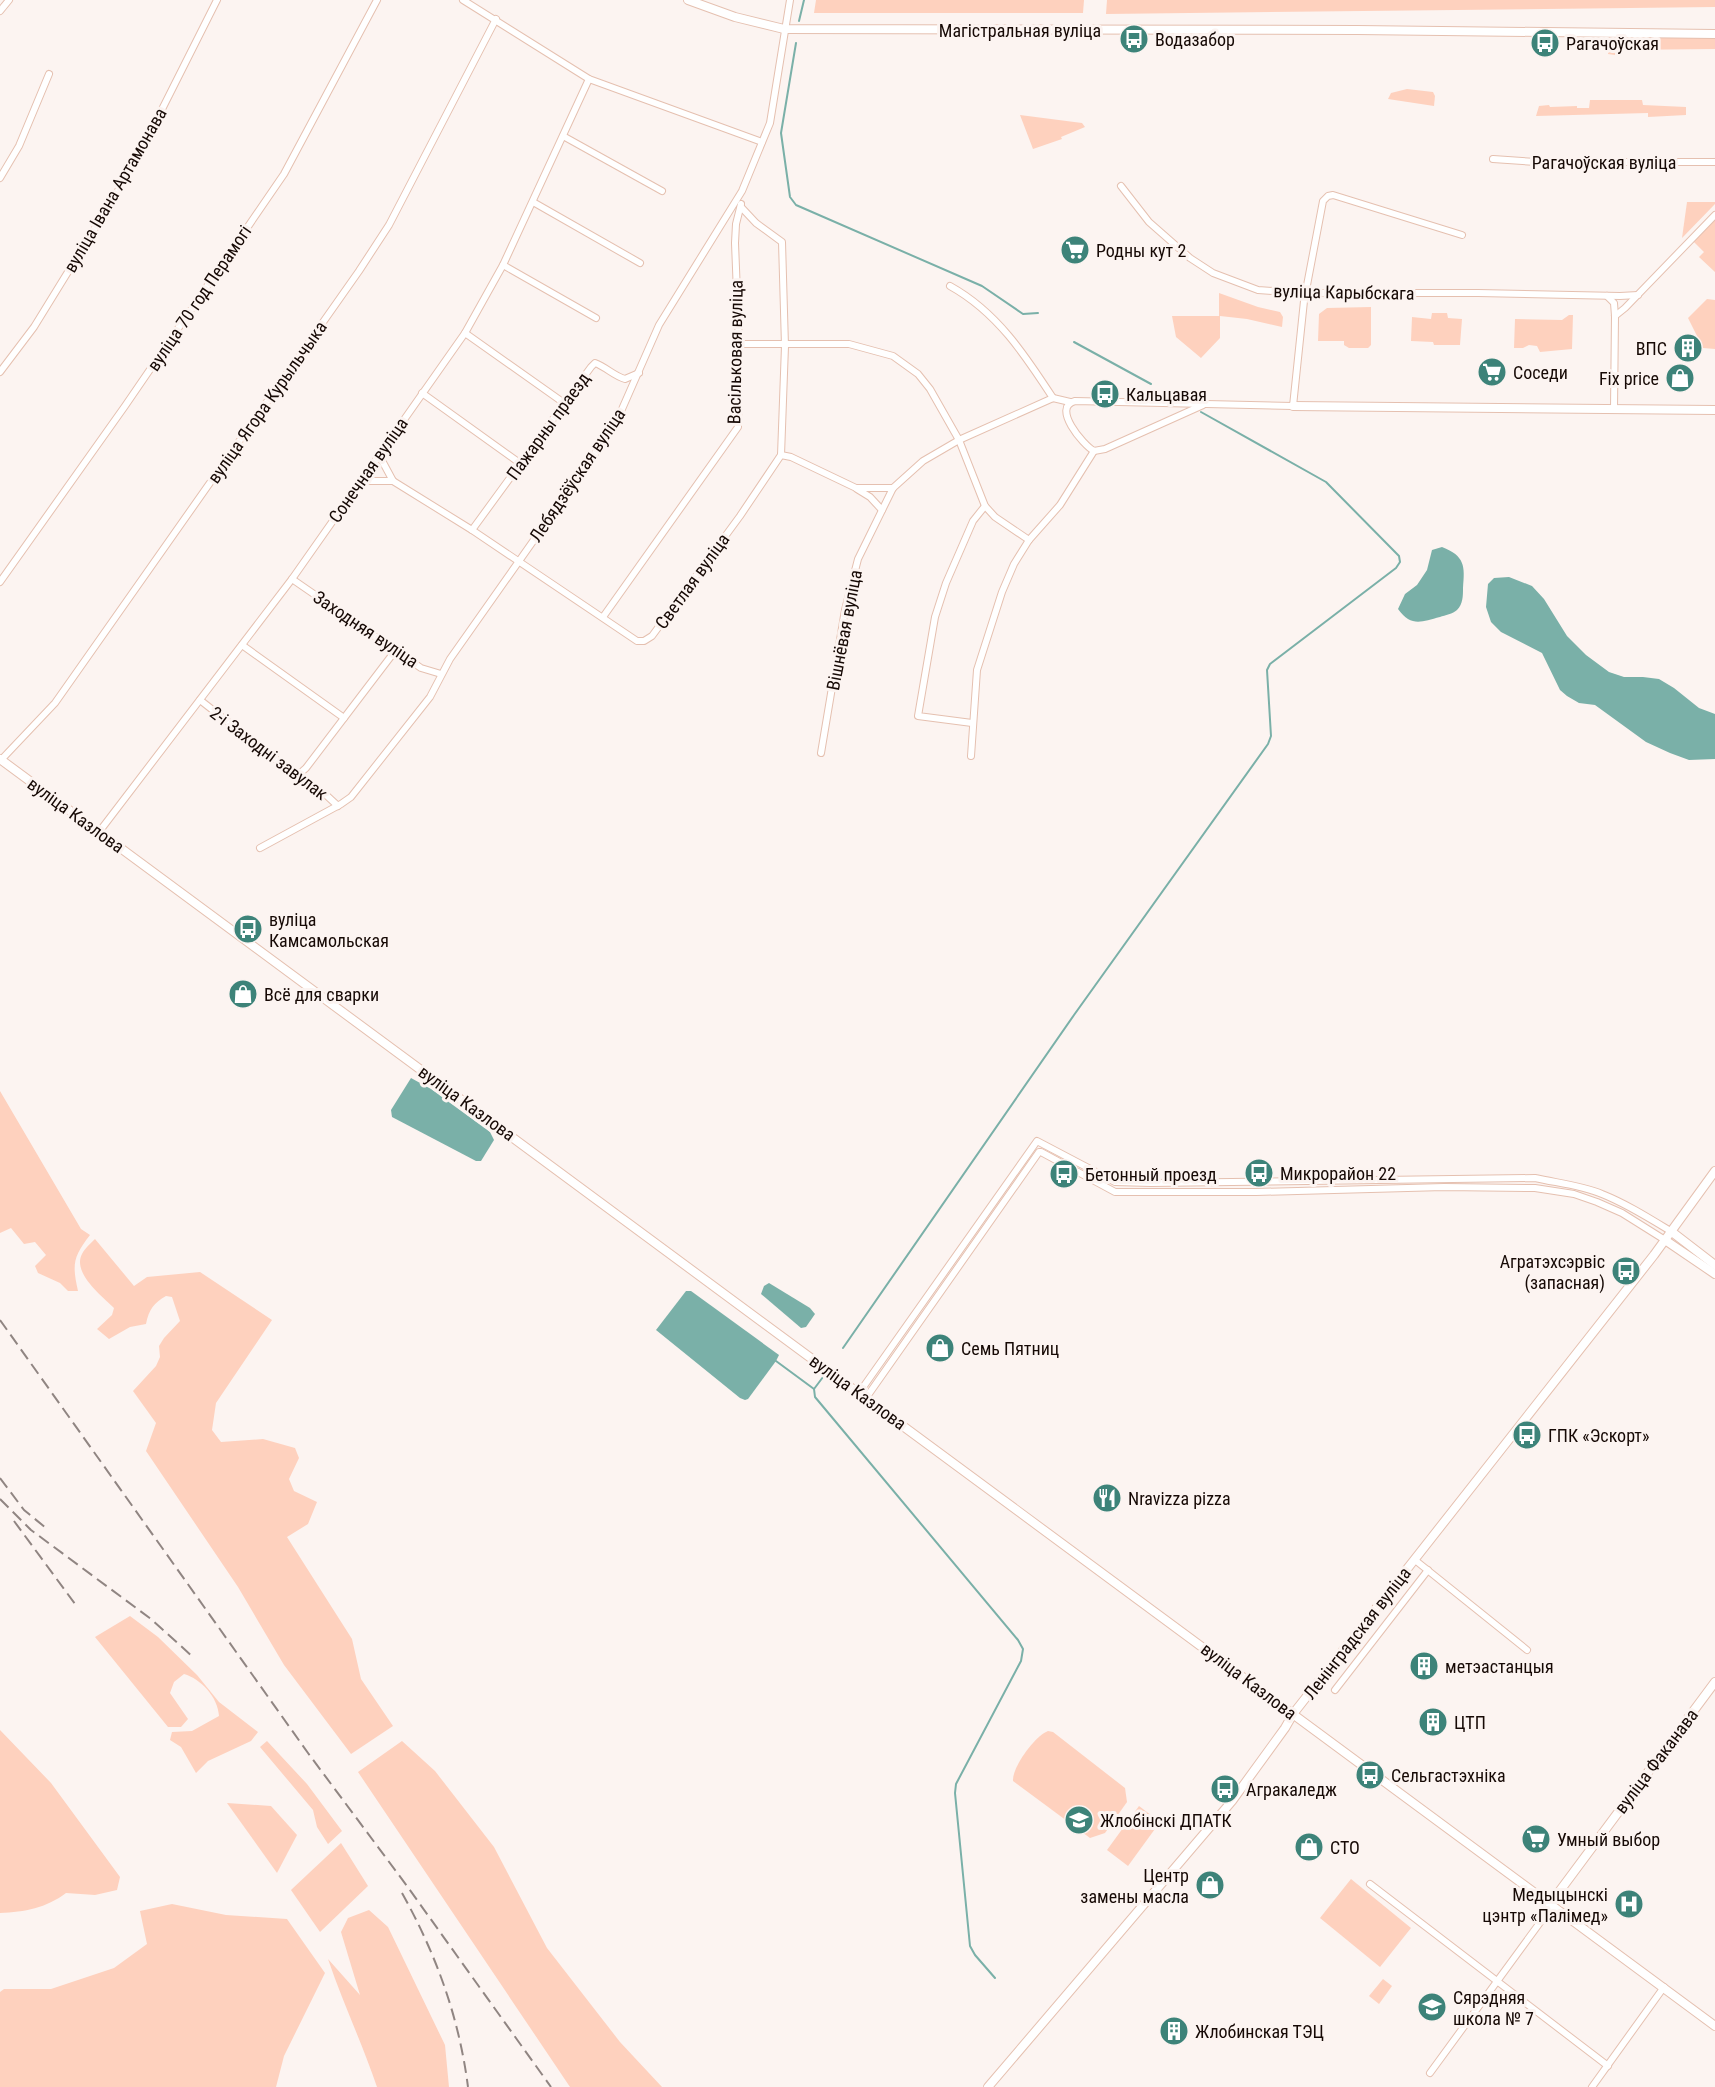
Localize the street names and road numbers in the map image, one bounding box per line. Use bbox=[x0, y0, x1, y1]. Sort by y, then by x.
street label: Магістральная вуліца bbox=[939, 20, 1101, 41]
street label: вуліца Івана Артамонава bbox=[59, 104, 171, 276]
street label: Рагачоўская вуліца bbox=[1532, 152, 1676, 173]
street label: вуліца 70 год Перамогі bbox=[143, 221, 255, 375]
street label: Васільковая вуліца bbox=[723, 280, 747, 424]
street label: вуліца Карыбскага bbox=[1273, 280, 1415, 304]
street label: вуліца Ягора Курыльчыка bbox=[203, 317, 331, 487]
street label: Пажарны праезд bbox=[502, 368, 594, 484]
street label: Лебядзёўская вуліца bbox=[525, 404, 629, 546]
street label: Сонечная вуліца bbox=[324, 413, 412, 527]
street label: Светлая вуліца bbox=[650, 529, 734, 633]
street label: Вішнёвая вуліца bbox=[822, 568, 866, 692]
street label: Заходняя вуліца bbox=[310, 586, 422, 672]
street label: 2-і Заходні завулак bbox=[206, 702, 332, 804]
street label: вуліца Казлова bbox=[24, 773, 128, 857]
street label: вуліца Казлова bbox=[415, 1061, 519, 1145]
street label: вуліца Казлова bbox=[806, 1350, 910, 1434]
street label: Ленінградская вуліца bbox=[1299, 1563, 1415, 1703]
street label: вуліца Казлова bbox=[1197, 1638, 1301, 1724]
street label: вуліца Факанава bbox=[1610, 1705, 1702, 1817]

